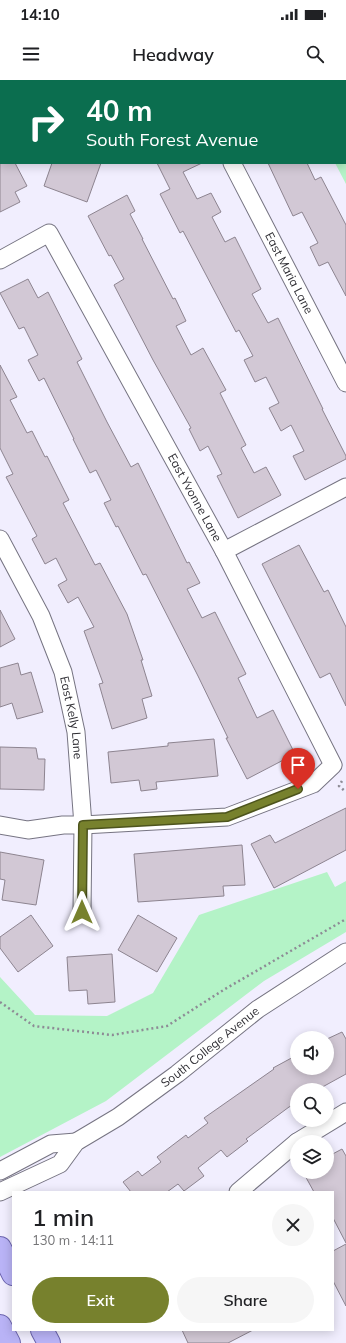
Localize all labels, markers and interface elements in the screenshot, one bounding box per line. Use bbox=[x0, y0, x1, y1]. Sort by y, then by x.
text: 14:10 bbox=[20, 5, 60, 24]
icon: menu bbox=[20, 43, 42, 65]
text: Headway bbox=[132, 43, 214, 66]
icon: search bbox=[304, 43, 326, 65]
text: 40 m bbox=[86, 93, 152, 128]
icon: right bbox=[20, 96, 72, 148]
text: South Forest Avenue bbox=[86, 128, 258, 151]
street label: East Maria Lane bbox=[262, 230, 317, 316]
street label: East Yvonne Lane bbox=[165, 451, 225, 544]
street label: East Kelly Lane bbox=[57, 675, 86, 760]
pin bbox=[281, 748, 315, 789]
icon: arrive bbox=[287, 754, 309, 776]
position arrow bbox=[61, 891, 103, 933]
street label: South College Avenue bbox=[158, 1003, 262, 1090]
map controls bbox=[290, 1031, 334, 1179]
button: sound bbox=[290, 1031, 334, 1075]
button: search bbox=[290, 1083, 334, 1127]
button: layers bbox=[290, 1135, 334, 1179]
text: 1 min bbox=[32, 1202, 94, 1232]
button: close bbox=[272, 1204, 314, 1246]
text: 130 m · 14:11 bbox=[32, 1232, 114, 1248]
button: Exit bbox=[32, 1277, 169, 1323]
button: Share bbox=[177, 1277, 314, 1323]

